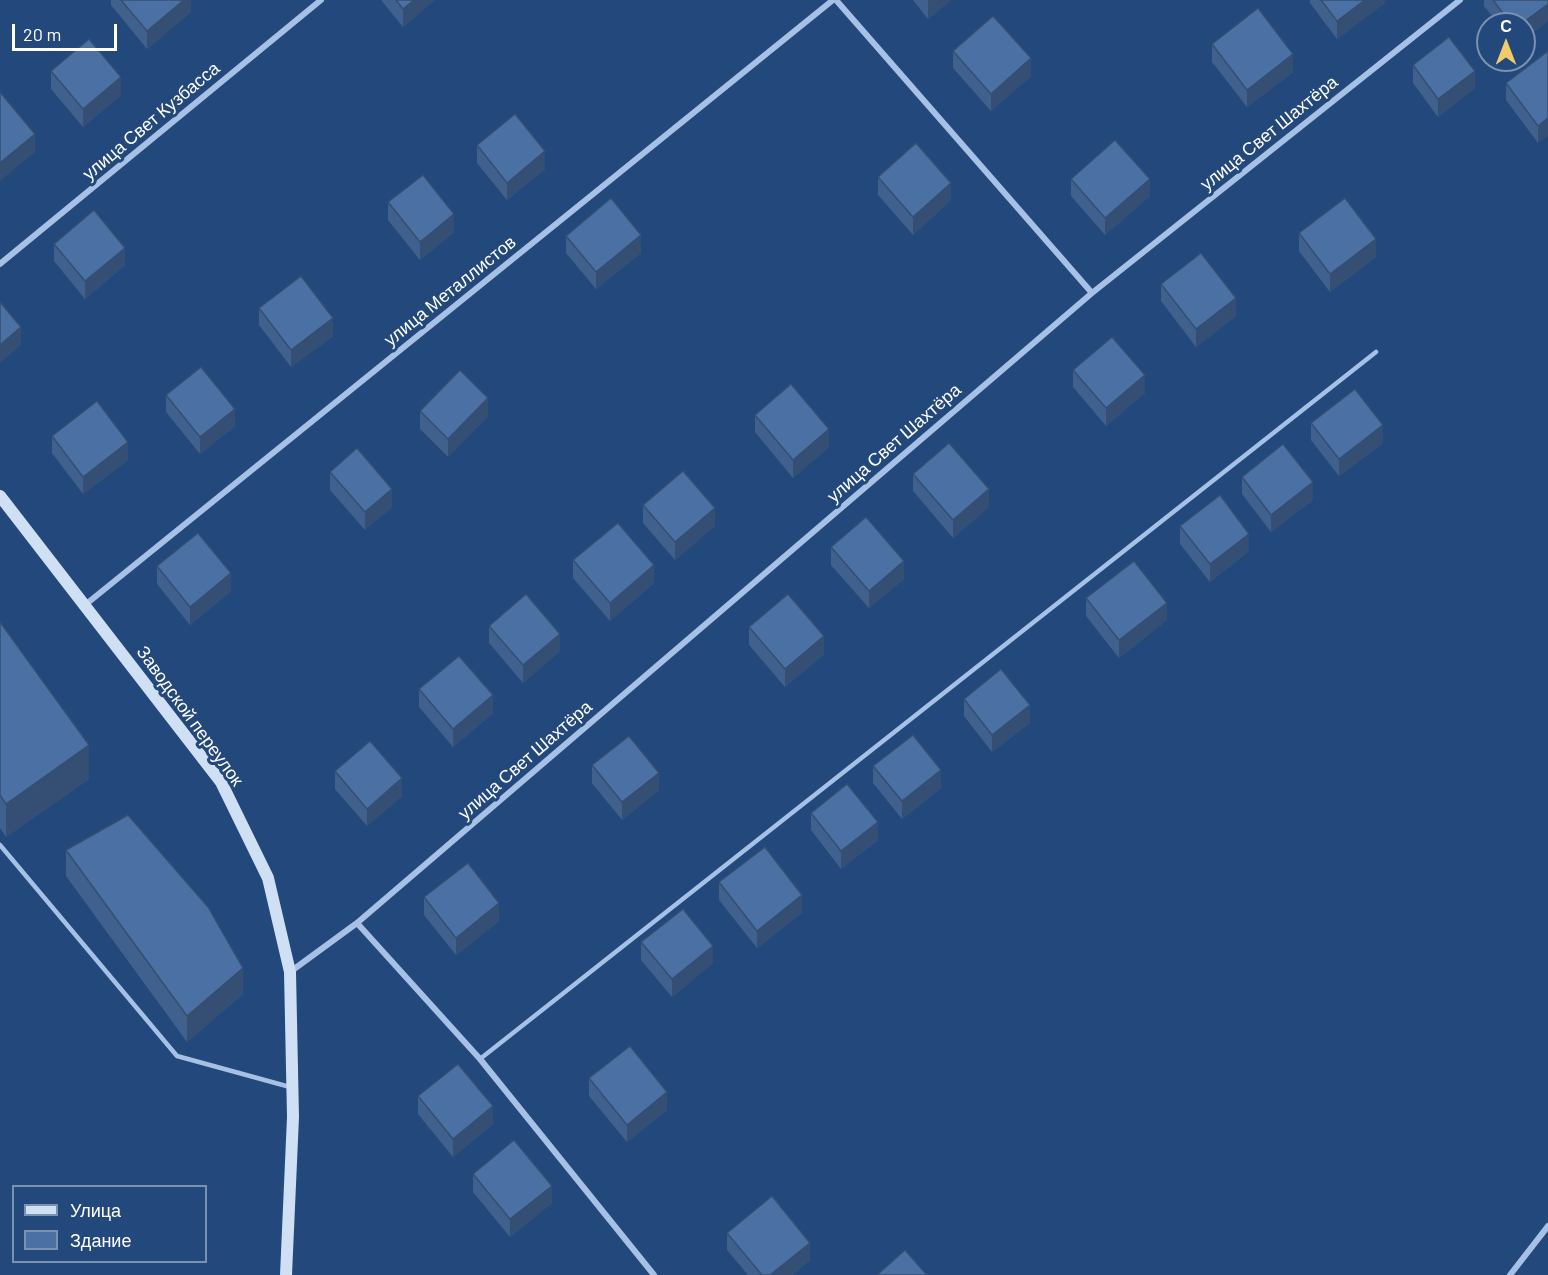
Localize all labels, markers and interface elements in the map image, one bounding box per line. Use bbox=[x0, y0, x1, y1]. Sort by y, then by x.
scale bar bbox=[15, 12, 120, 50]
north arrow bbox=[1476, 12, 1536, 72]
text: С bbox=[1500, 16, 1512, 35]
text: 20 m bbox=[23, 23, 61, 45]
street label: улица Свет Кузбасса bbox=[78, 57, 224, 185]
street label: улица Свет Шахтёра bbox=[1196, 71, 1342, 195]
street label: улица Металлистов bbox=[380, 231, 520, 351]
street label: улица Свет Шахтёра bbox=[823, 379, 965, 507]
street label: Заводской переулок bbox=[132, 642, 248, 790]
street label: улица Свет Шахтёра bbox=[454, 696, 596, 824]
legend bbox=[12, 1185, 207, 1263]
text: Улица bbox=[70, 1199, 121, 1221]
text: Здание bbox=[70, 1229, 131, 1251]

